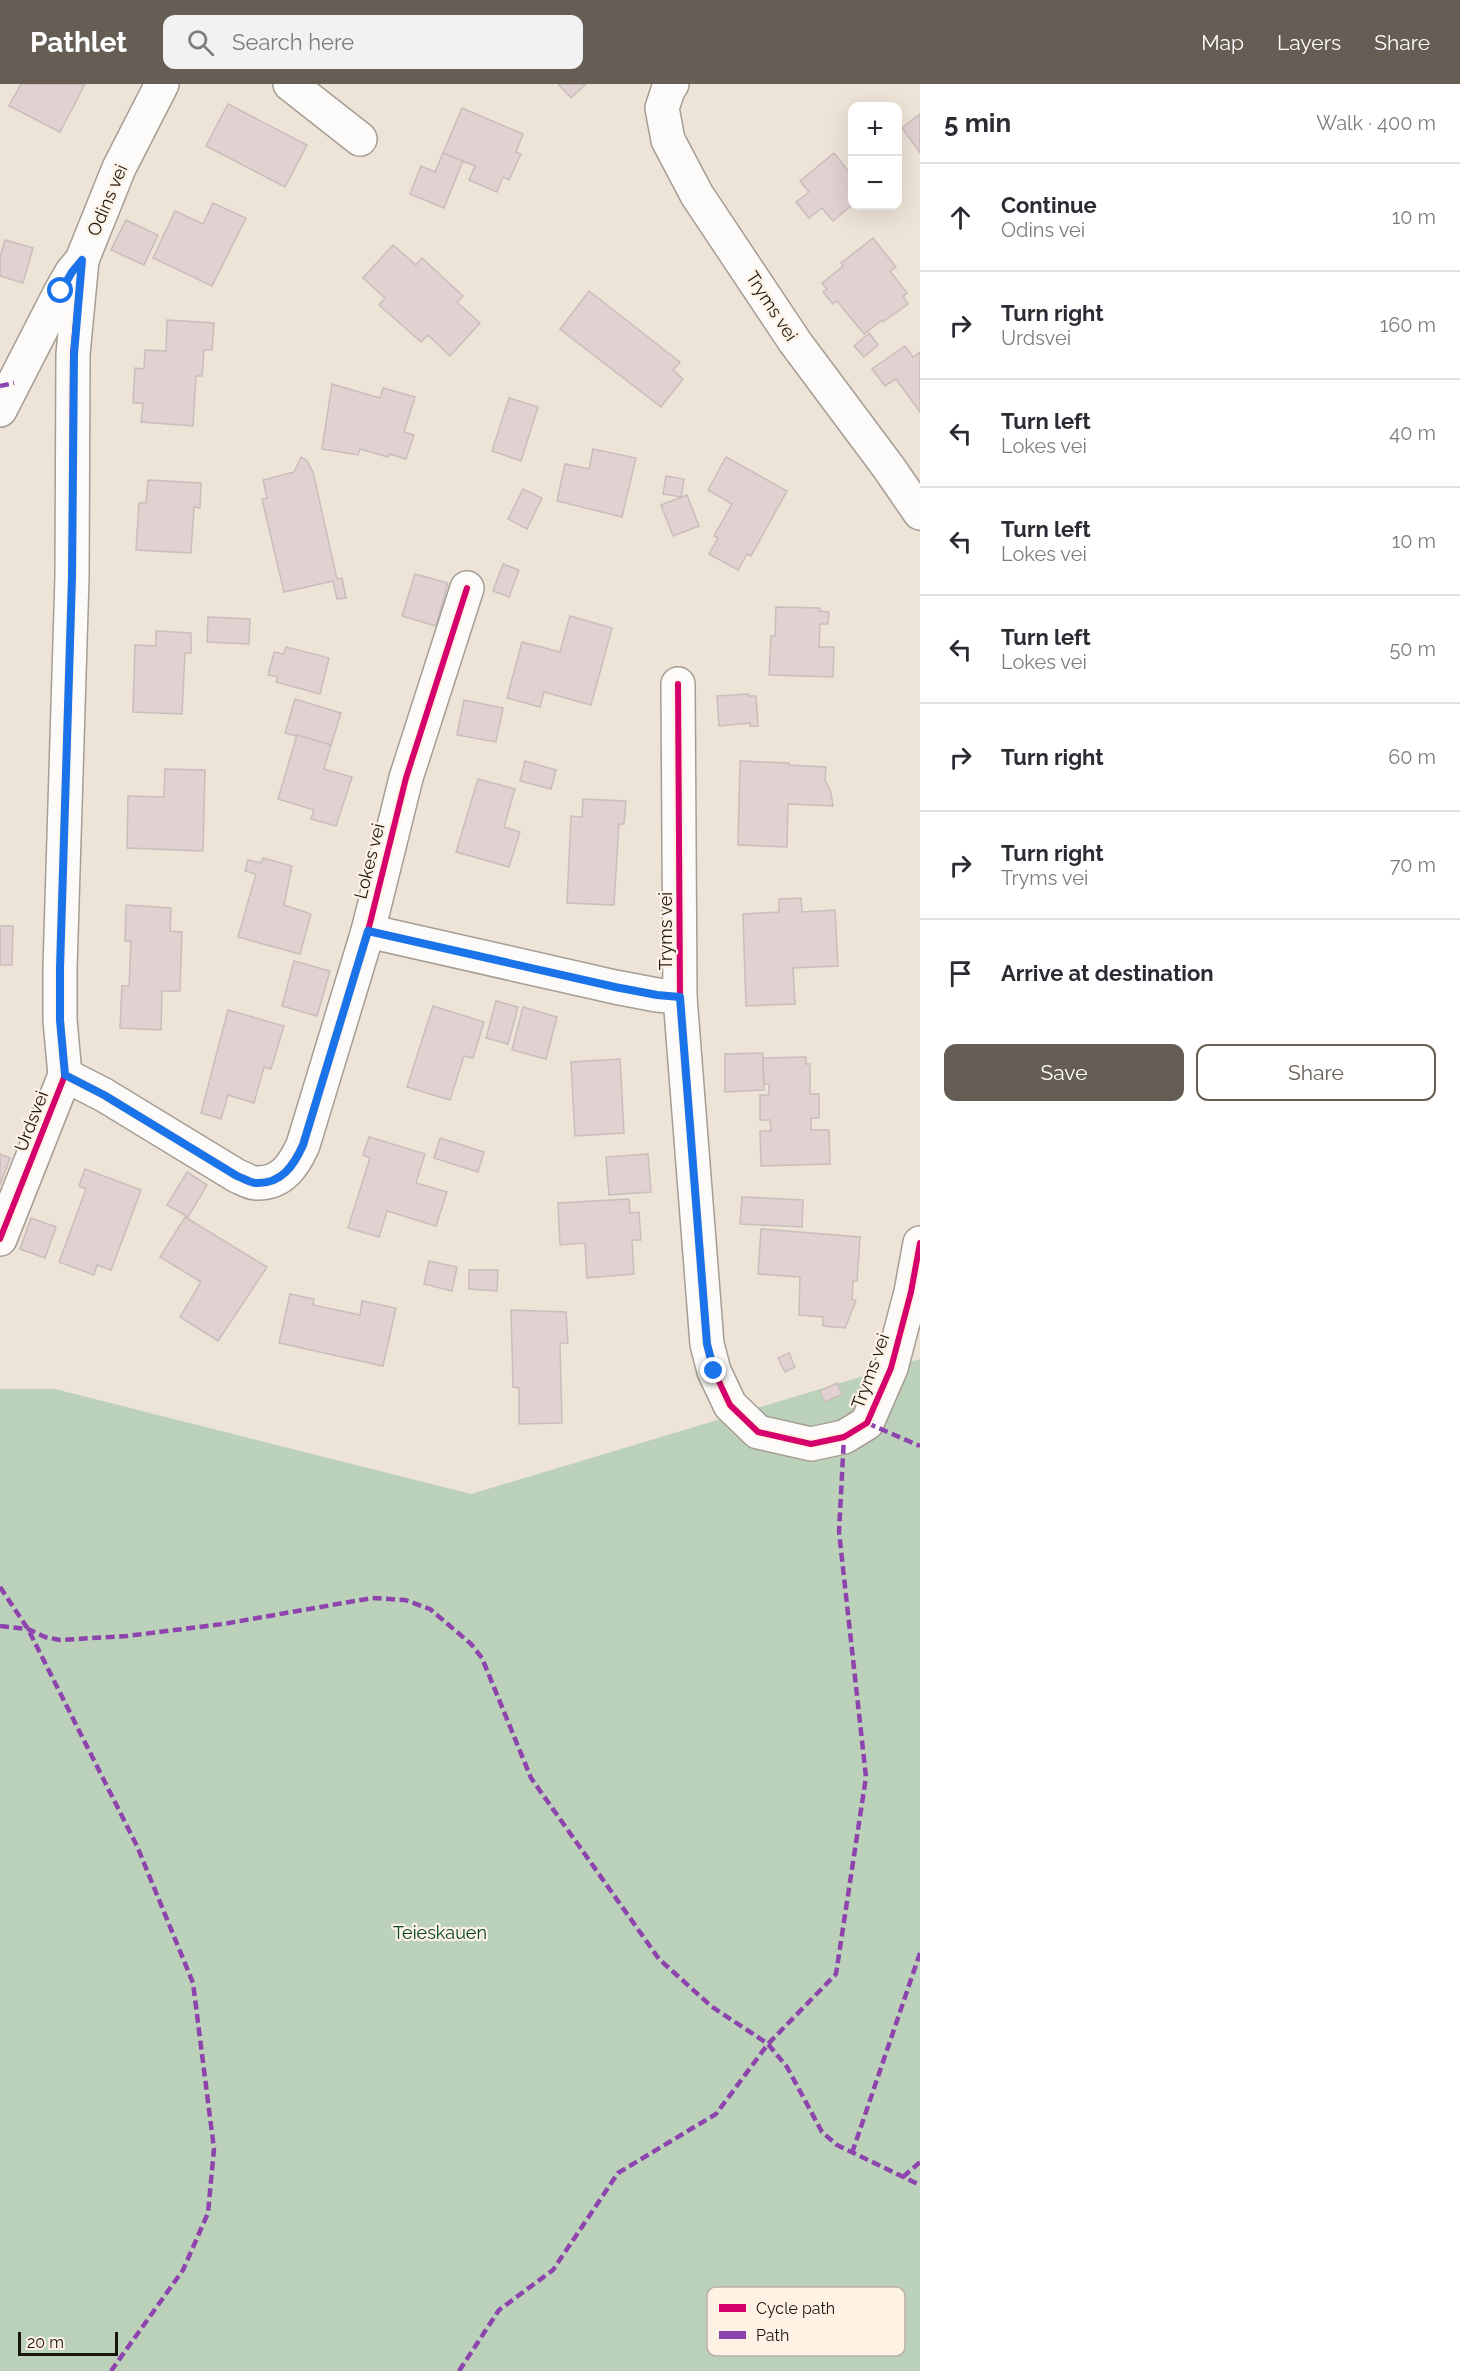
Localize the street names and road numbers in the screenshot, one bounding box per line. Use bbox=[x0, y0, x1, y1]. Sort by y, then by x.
street label: Odins vei bbox=[83, 161, 131, 239]
street label: Tryms vei bbox=[742, 267, 802, 345]
street label: Lokes vei bbox=[349, 821, 389, 901]
street label: Tryms vei bbox=[655, 892, 676, 970]
street label: Urdsvei bbox=[10, 1088, 52, 1154]
street label: Tryms vei bbox=[847, 1331, 893, 1411]

